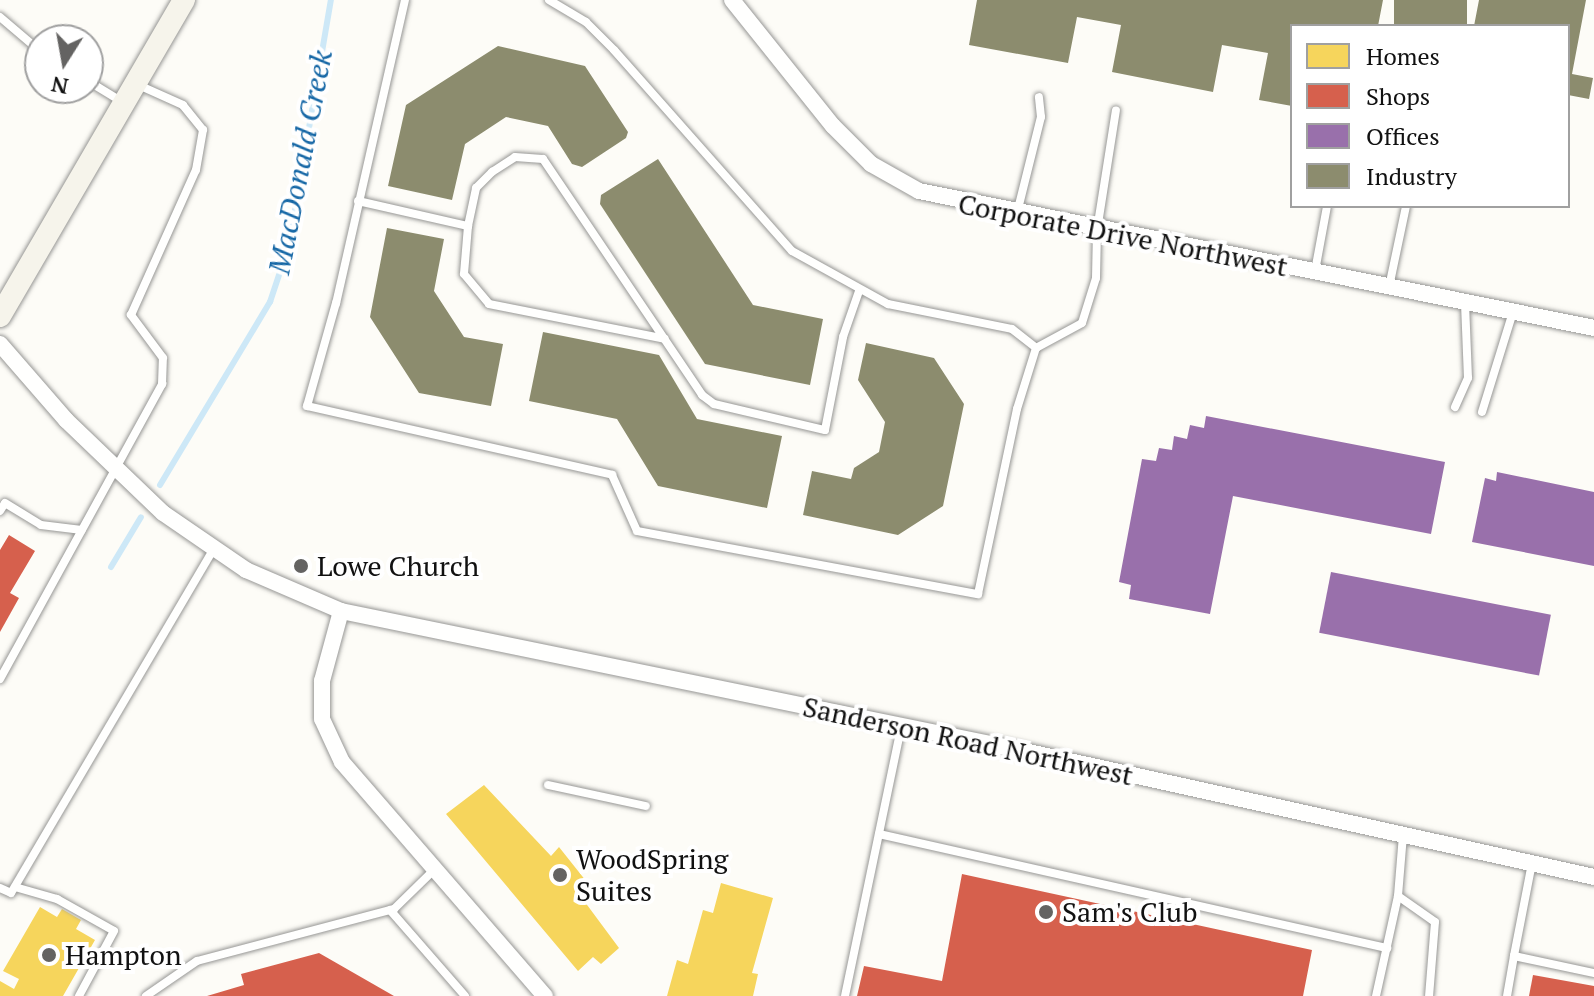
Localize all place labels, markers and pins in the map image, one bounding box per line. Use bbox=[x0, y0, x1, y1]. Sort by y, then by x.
place label: Lowe Church bbox=[317, 549, 479, 583]
marker: Lowe Church bbox=[292, 557, 310, 575]
place label: WoodSpring Suites bbox=[576, 842, 728, 908]
marker: WoodSpring Suites bbox=[551, 866, 569, 884]
place label: Sam's Club bbox=[1062, 895, 1197, 929]
marker: Sam's Club bbox=[1037, 903, 1055, 921]
place label: Hampton bbox=[65, 938, 182, 972]
marker: Hampton bbox=[40, 946, 58, 964]

